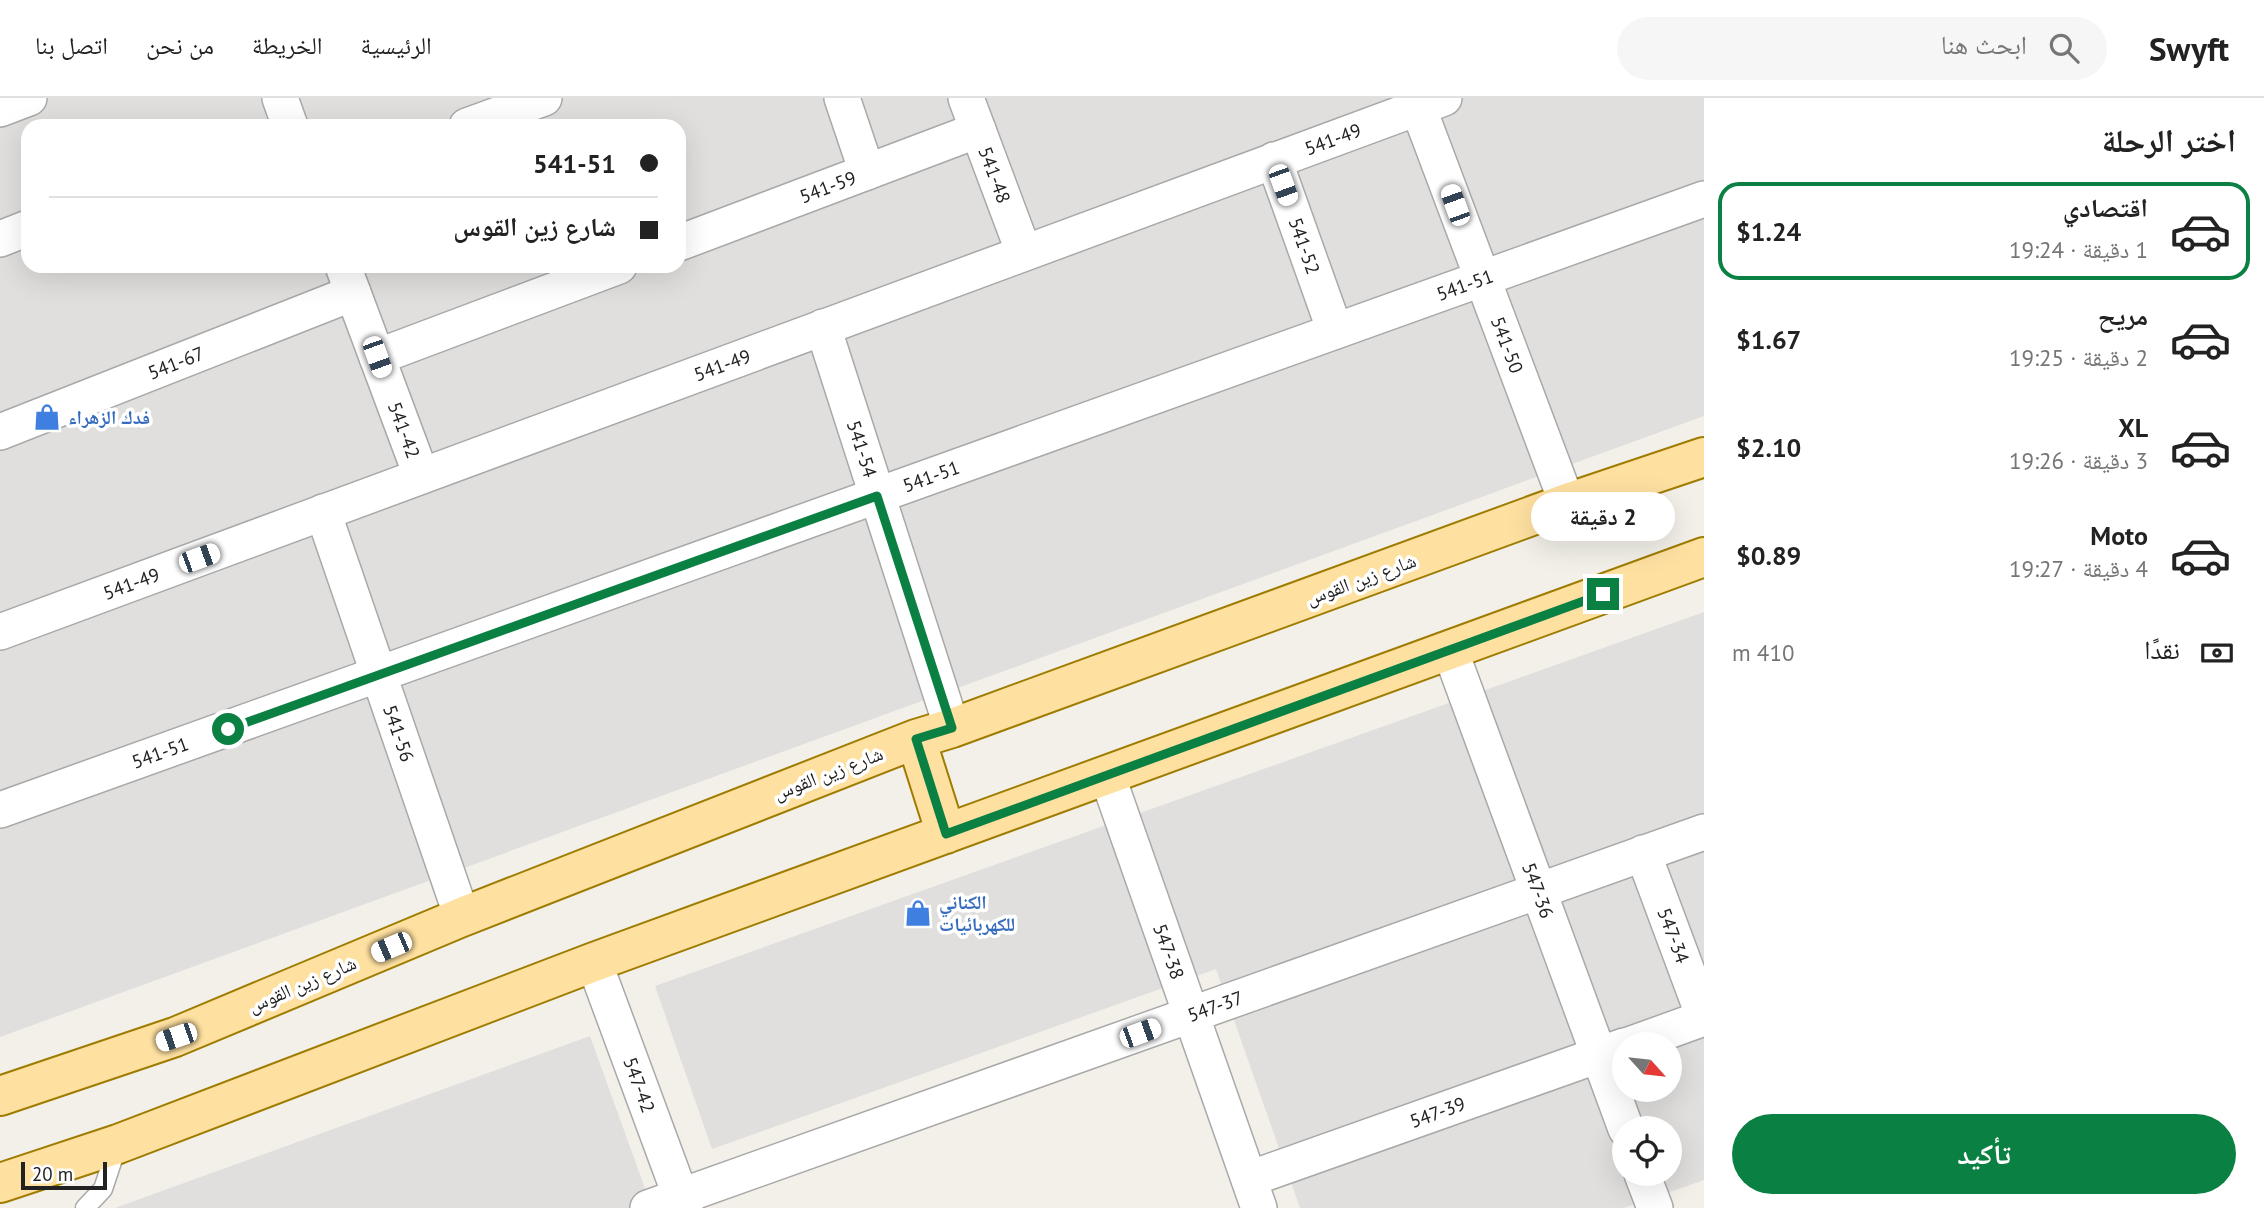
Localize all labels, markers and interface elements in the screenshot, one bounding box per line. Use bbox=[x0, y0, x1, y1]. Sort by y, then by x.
search box bbox=[1617, 17, 2107, 80]
text: Swyft bbox=[2149, 27, 2229, 70]
text: ابحث هنا bbox=[1941, 28, 2027, 61]
icon: search bbox=[2045, 29, 2083, 67]
text: اتصل بنا bbox=[35, 30, 108, 61]
text: من نحن bbox=[146, 30, 214, 61]
text: الخريطة bbox=[252, 30, 323, 61]
text: الرئيسية bbox=[361, 30, 432, 61]
street label: 541-49 bbox=[1301, 118, 1364, 161]
text: اختر الرحلة bbox=[2102, 119, 2236, 161]
street label: 541-48 bbox=[973, 143, 1016, 206]
text: 541-51 bbox=[533, 147, 616, 180]
car bbox=[1266, 162, 1301, 208]
street label: 541-59 bbox=[796, 165, 859, 208]
car bbox=[1438, 182, 1473, 228]
text: اقتصادي bbox=[2063, 191, 2148, 224]
icon: car bbox=[2169, 200, 2232, 263]
text: شارع زين القوس bbox=[453, 210, 616, 243]
street label: 541-52 bbox=[1283, 214, 1326, 277]
text: $1.24 bbox=[1736, 215, 1801, 248]
text: 1 دقيقة · 19:24 bbox=[2009, 235, 2148, 264]
street label: 541-51 bbox=[1433, 264, 1496, 306]
text: مريح bbox=[2098, 299, 2148, 332]
icon: car bbox=[2169, 308, 2232, 371]
street label: 541-50 bbox=[1486, 313, 1529, 376]
text: $1.67 bbox=[1736, 323, 1801, 356]
car bbox=[360, 334, 395, 380]
street label: 541-67 bbox=[144, 341, 208, 385]
text: 2 دقيقة · 19:25 bbox=[2009, 343, 2148, 372]
street label: 541-49 bbox=[691, 344, 754, 386]
street label: 541-42 bbox=[383, 398, 426, 462]
shop icon: فدك الزهراء bbox=[32, 402, 62, 432]
place label: فدك الزهراء bbox=[68, 405, 150, 429]
text: XL bbox=[2118, 411, 2148, 444]
icon: car bbox=[2169, 416, 2232, 479]
street label: 541-54 bbox=[842, 417, 883, 480]
text: $2.10 bbox=[1736, 431, 1801, 464]
text: 3 دقيقة · 19:26 bbox=[2009, 446, 2148, 475]
street label: 541-51 bbox=[899, 455, 963, 497]
callout: 2 دقيقة bbox=[1531, 492, 1675, 542]
text: 2 دقيقة bbox=[1569, 502, 1637, 531]
text: Moto bbox=[2090, 519, 2148, 552]
icon: car bbox=[2169, 524, 2232, 587]
text: $0.89 bbox=[1736, 539, 1801, 572]
car bbox=[176, 541, 223, 575]
street label: شارع زين القوس bbox=[1303, 548, 1419, 610]
text: 4 دقيقة · 19:27 bbox=[2009, 554, 2148, 583]
street label: 541-49 bbox=[100, 562, 163, 605]
route end bbox=[1587, 578, 1619, 610]
text: نقدًا bbox=[2144, 633, 2180, 666]
icon: cash bbox=[2198, 634, 2236, 672]
text: 410 m bbox=[1732, 638, 1794, 667]
street label: 541-56 bbox=[378, 702, 420, 765]
route start bbox=[212, 713, 244, 745]
street label: 541-51 bbox=[128, 731, 192, 774]
street label: شارع زين القوس bbox=[770, 741, 886, 805]
street label: 547-36 bbox=[1517, 859, 1559, 921]
place label: الكناني للكهربائيات bbox=[939, 890, 1015, 936]
shop icon: الكناني للكهربائيات bbox=[903, 898, 933, 928]
street label: 547-34 bbox=[1652, 904, 1695, 967]
street label: 547-38 bbox=[1148, 920, 1190, 983]
car bbox=[368, 929, 415, 965]
street label: شارع زين القوس bbox=[244, 950, 360, 1018]
street label: 547-37 bbox=[1184, 985, 1246, 1027]
car bbox=[1117, 1016, 1164, 1050]
car bbox=[153, 1020, 200, 1054]
north arrow bbox=[1612, 1032, 1682, 1102]
map controls bbox=[1612, 1032, 1682, 1186]
street label: 547-42 bbox=[618, 1054, 661, 1116]
street label: 547-39 bbox=[1406, 1091, 1469, 1133]
button: تأكيد bbox=[1732, 1114, 2236, 1194]
button: locate bbox=[1612, 1116, 1682, 1186]
scale bar bbox=[21, 1159, 107, 1191]
text: 20 m bbox=[32, 1162, 73, 1186]

